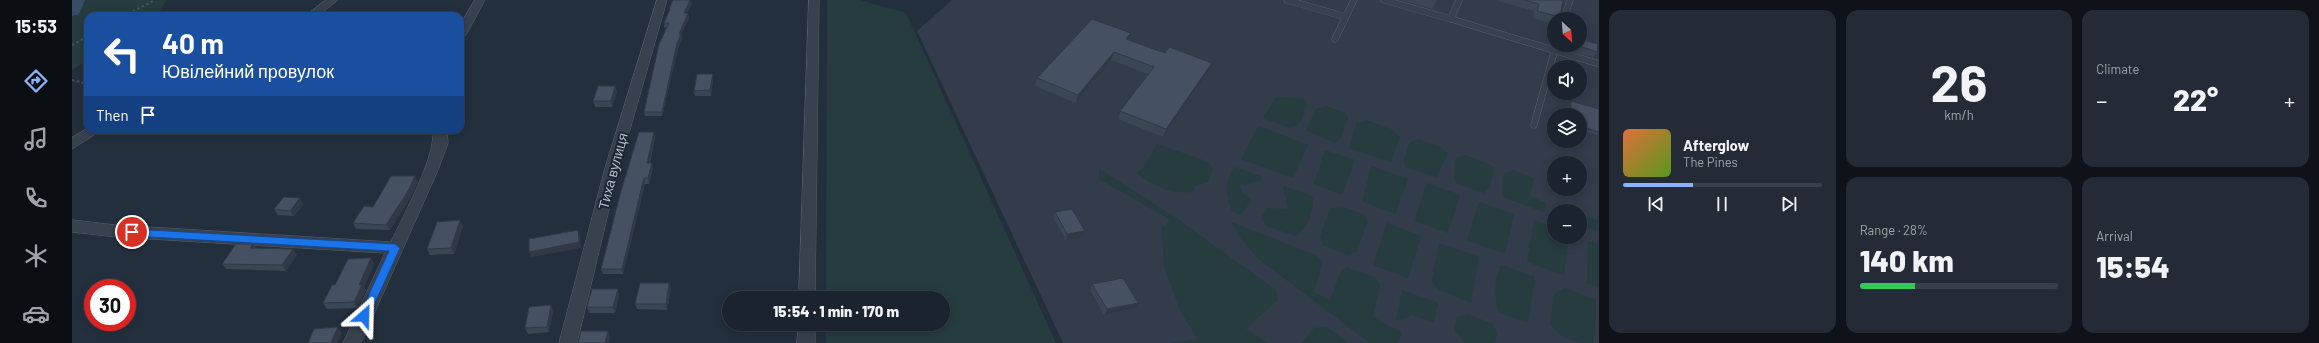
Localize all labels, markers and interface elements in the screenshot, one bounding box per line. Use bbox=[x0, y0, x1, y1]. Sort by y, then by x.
north arrow bbox=[1547, 12, 1587, 52]
map controls bbox=[1547, 12, 1587, 244]
text: 15:53 bbox=[15, 15, 57, 37]
text: 40 m bbox=[162, 26, 224, 60]
icon: left bbox=[96, 28, 148, 80]
text: 26 bbox=[1930, 50, 1988, 112]
text: Ювілейний провулок bbox=[162, 60, 334, 82]
button: sound bbox=[1547, 60, 1587, 100]
text: Climate bbox=[2096, 61, 2139, 77]
icon: directions bbox=[22, 67, 50, 95]
text: 22° bbox=[2173, 81, 2218, 117]
text: − bbox=[2096, 87, 2107, 113]
text: + bbox=[2284, 87, 2295, 113]
icon: arrive bbox=[137, 104, 159, 126]
text: Then bbox=[96, 106, 129, 124]
text: km/h bbox=[1944, 107, 1974, 123]
button: layers bbox=[1547, 108, 1587, 148]
icon: music bbox=[22, 125, 50, 153]
street label: Тиха вулиця bbox=[594, 131, 631, 211]
text: Afterglow bbox=[1683, 136, 1749, 154]
text: The Pines bbox=[1683, 154, 1738, 170]
button: + bbox=[1547, 156, 1587, 196]
icon: phone bbox=[22, 184, 50, 212]
icon: previous bbox=[1645, 193, 1667, 215]
icon: pause bbox=[1711, 193, 1733, 215]
icon: next bbox=[1778, 193, 1800, 215]
button: − bbox=[1547, 204, 1587, 244]
pin bbox=[115, 215, 149, 249]
icon: arrive bbox=[121, 221, 143, 243]
text: Range · 28% bbox=[1860, 222, 1928, 238]
text: Arrival bbox=[2096, 228, 2133, 244]
icon: climate bbox=[22, 242, 50, 270]
text: 140 km bbox=[1860, 242, 1954, 278]
text: 15:54 bbox=[2096, 248, 2170, 284]
speed limit sign: 30 bbox=[84, 279, 136, 331]
position arrow bbox=[343, 295, 385, 337]
icon: car bbox=[22, 300, 50, 328]
text: 15:54 · 1 min · 170 m bbox=[773, 302, 899, 320]

